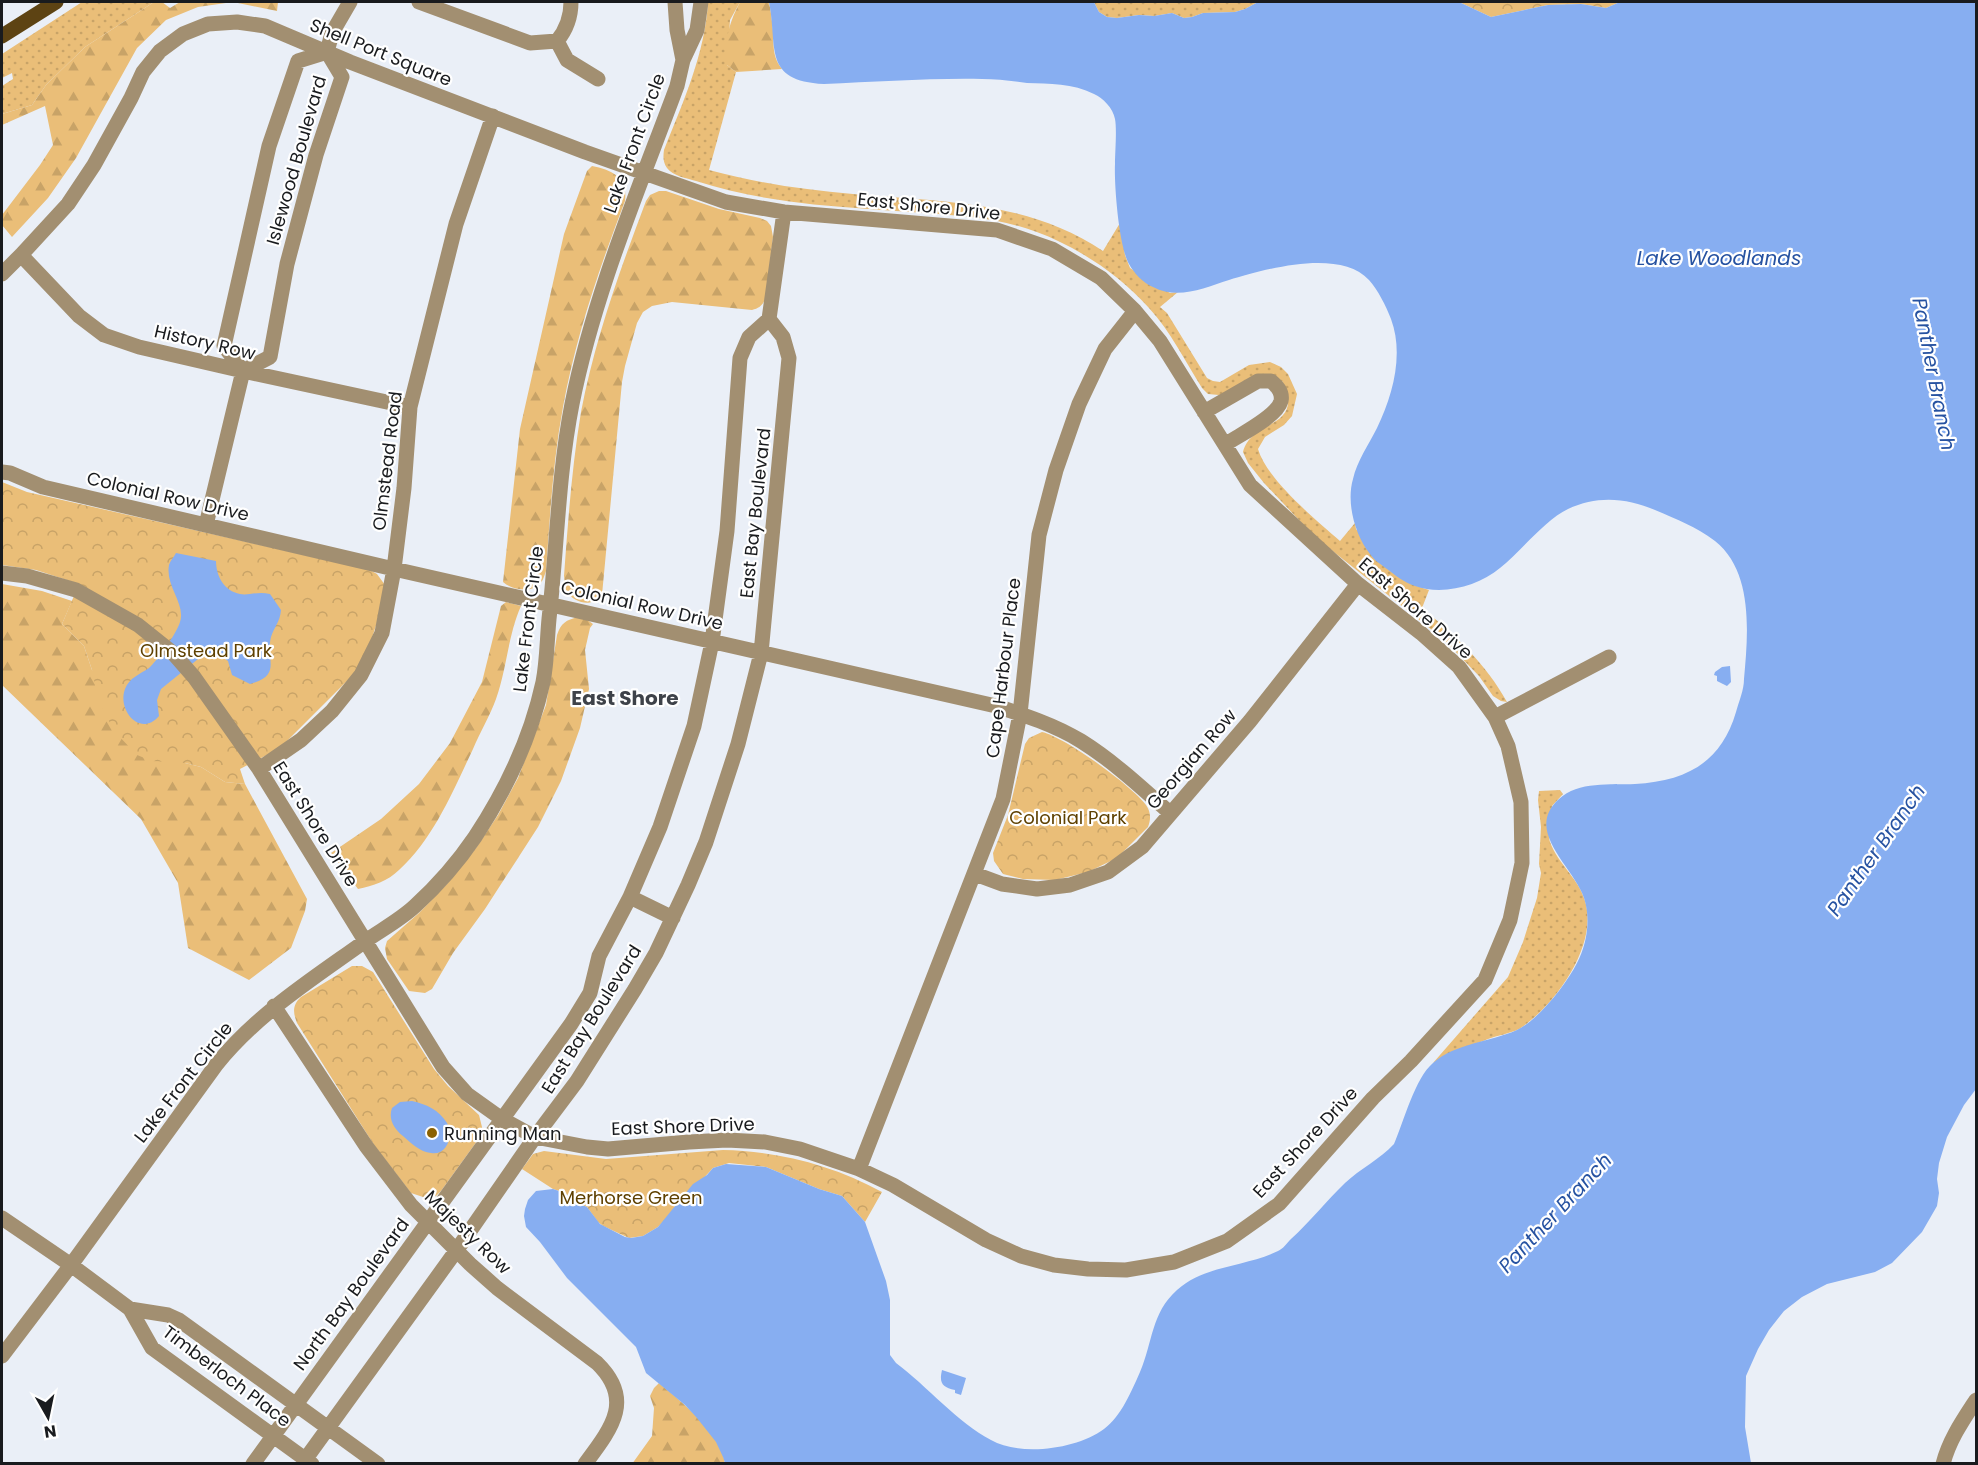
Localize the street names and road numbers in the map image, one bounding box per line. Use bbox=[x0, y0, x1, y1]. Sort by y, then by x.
street label: Shell Port Square bbox=[306, 12, 456, 92]
street label: Lake Front Circle bbox=[597, 70, 671, 216]
street label: Islewood Boulevard bbox=[260, 72, 332, 248]
street label: East Shore Drive bbox=[856, 186, 1002, 226]
street label: History Row bbox=[152, 318, 258, 366]
street label: Olmstead Road bbox=[366, 390, 408, 532]
street label: East Bay Boulevard bbox=[734, 427, 776, 599]
street label: Colonial Row Drive bbox=[84, 465, 252, 527]
street label: Lake Front Circle bbox=[507, 545, 549, 693]
street label: East Shore Drive bbox=[1354, 551, 1478, 665]
street label: Colonial Row Drive bbox=[558, 574, 726, 636]
street label: Cape Harbour Place bbox=[980, 576, 1026, 760]
street label: Georgian Row bbox=[1140, 703, 1242, 815]
street label: East Shore Drive bbox=[267, 756, 365, 892]
street label: East Bay Boulevard bbox=[535, 940, 647, 1098]
street label: Lake Front Circle bbox=[128, 1016, 238, 1148]
street label: East Shore Drive bbox=[1247, 1081, 1363, 1203]
street label: East Shore Drive bbox=[611, 1111, 755, 1141]
street label: Majesty Row bbox=[419, 1184, 517, 1280]
street label: North Bay Boulevard bbox=[287, 1213, 415, 1375]
street label: Timberloch Place bbox=[158, 1319, 296, 1433]

